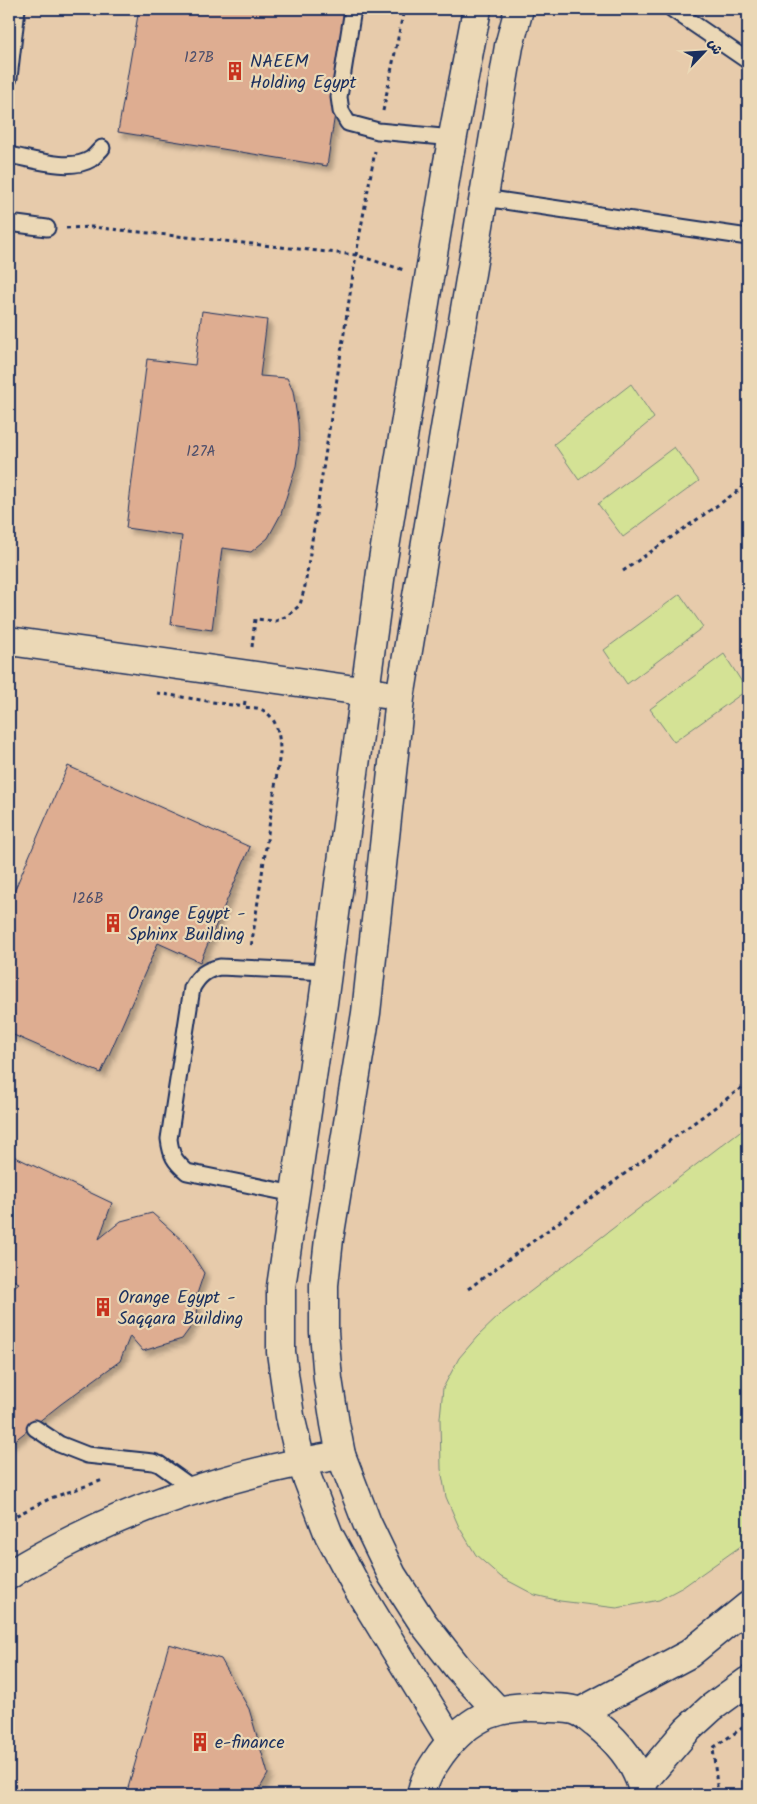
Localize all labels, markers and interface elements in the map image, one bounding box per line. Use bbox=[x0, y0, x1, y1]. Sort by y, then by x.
north arrow bbox=[680, 28, 730, 78]
text: ش bbox=[702, 35, 728, 59]
house number: 127B bbox=[184, 46, 214, 70]
place label: NAEEM Holding Egypt bbox=[250, 48, 357, 98]
building icon: NAEEM Holding Egypt bbox=[224, 60, 246, 82]
house number: 127A bbox=[186, 440, 216, 464]
house number: 126B bbox=[72, 887, 104, 911]
place label: Orange Egypt - Sphinx Building bbox=[128, 900, 245, 950]
building icon: Orange Egypt - Sphinx Building bbox=[102, 912, 124, 934]
place label: Orange Egypt - Saqqara Building bbox=[118, 1284, 243, 1334]
building icon: Orange Egypt - Saqqara Building bbox=[92, 1296, 114, 1318]
place label: e-finance bbox=[215, 1729, 285, 1758]
building icon: e-finance bbox=[189, 1731, 211, 1753]

